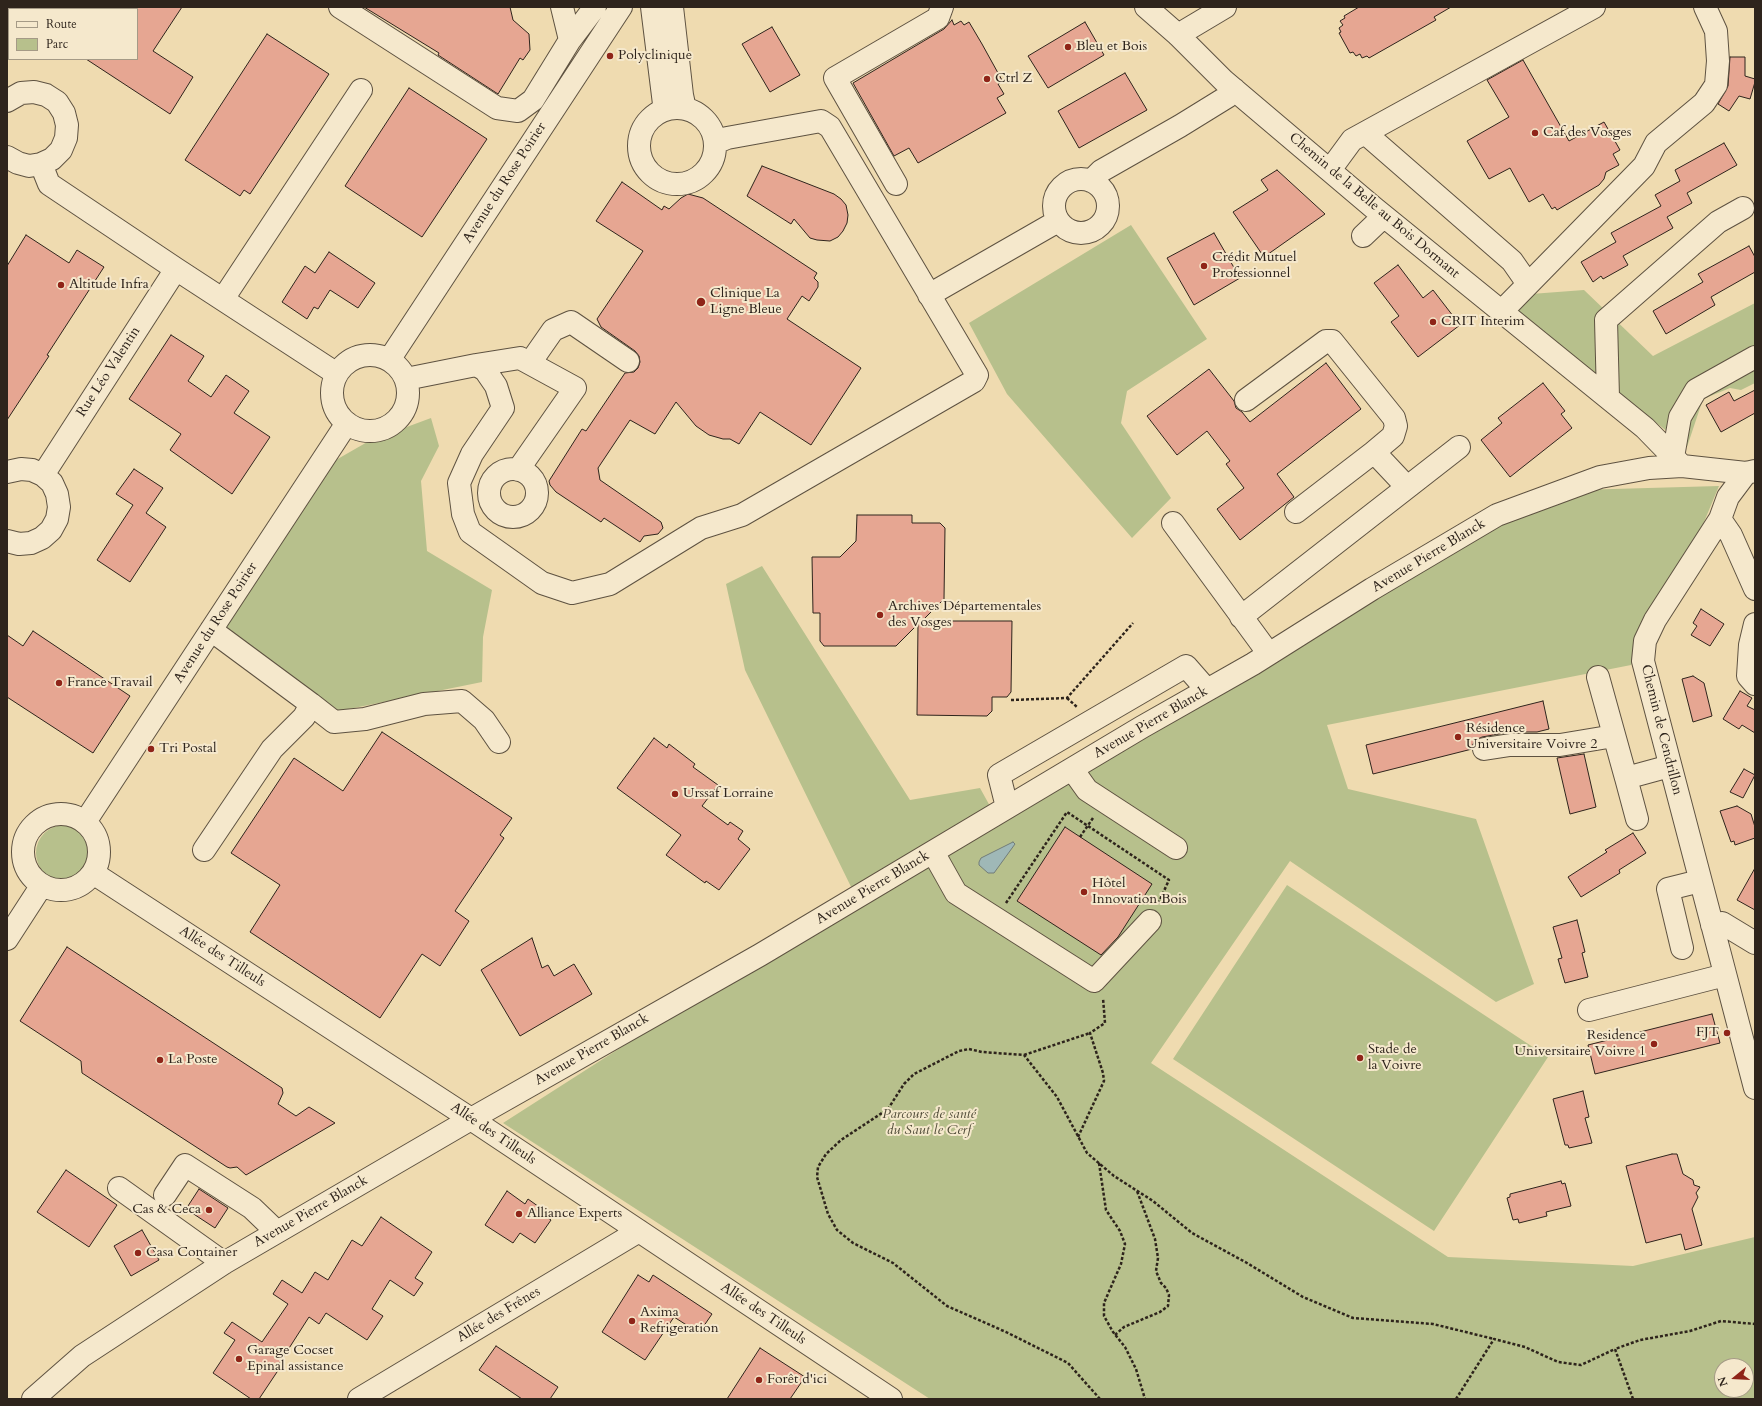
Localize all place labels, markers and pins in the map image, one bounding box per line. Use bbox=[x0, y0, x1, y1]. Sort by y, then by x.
place label: Bleu et Bois bbox=[1076, 39, 1147, 55]
marker: Bleu et Bois bbox=[1063, 42, 1073, 52]
place label: Polyclinique bbox=[618, 48, 692, 64]
marker: Polyclinique bbox=[605, 51, 615, 61]
place label: Ctrl Z bbox=[995, 71, 1033, 87]
marker: Ctrl Z bbox=[982, 74, 992, 84]
place label: Caf des Vosges bbox=[1543, 125, 1631, 141]
marker: Caf des Vosges bbox=[1530, 128, 1540, 138]
place label: Crédit Mutuel Professionnel bbox=[1212, 250, 1297, 282]
marker: Crédit Mutuel Professionnel bbox=[1199, 261, 1209, 271]
place label: Altitude Infra bbox=[69, 277, 149, 293]
marker: Altitude Infra bbox=[56, 280, 66, 290]
place label: Clinique La Ligne Bleue bbox=[710, 286, 782, 318]
marker: Clinique La Ligne Bleue bbox=[695, 296, 707, 308]
place label: CRIT Interim bbox=[1441, 314, 1525, 330]
marker: CRIT Interim bbox=[1428, 317, 1438, 327]
place label: Archives Départementales des Vosges bbox=[888, 599, 1041, 632]
marker: Archives Départementales des Vosges bbox=[875, 610, 885, 620]
place label: France Travail bbox=[67, 675, 153, 691]
marker: France Travail bbox=[54, 678, 64, 688]
place label: Résidence Universitaire Voivre 2 bbox=[1466, 721, 1597, 754]
marker: Résidence Universitaire Voivre 2 bbox=[1453, 732, 1463, 742]
place label: Tri Postal bbox=[159, 741, 217, 757]
marker: Tri Postal bbox=[146, 744, 156, 754]
place label: Urssaf Lorraine bbox=[683, 786, 774, 802]
marker: Urssaf Lorraine bbox=[670, 789, 680, 799]
place label: Hôtel Innovation Bois bbox=[1092, 876, 1187, 908]
marker: Hôtel Innovation Bois bbox=[1079, 887, 1089, 897]
place label: FJT bbox=[1696, 1025, 1719, 1041]
place label: Residence Universitaire Voivre 1 bbox=[1515, 1028, 1646, 1060]
marker: FJT bbox=[1722, 1028, 1732, 1038]
marker: Residence Universitaire Voivre 1 bbox=[1649, 1039, 1659, 1049]
place label: Stade de la Voivre bbox=[1368, 1042, 1422, 1074]
place label: La Poste bbox=[168, 1052, 218, 1068]
marker: Stade de la Voivre bbox=[1355, 1053, 1365, 1063]
marker: La Poste bbox=[155, 1055, 165, 1065]
place label: Cas & Ceca bbox=[132, 1202, 201, 1218]
marker: Cas & Ceca bbox=[204, 1205, 214, 1215]
place label: Alliance Experts bbox=[527, 1206, 622, 1222]
marker: Alliance Experts bbox=[514, 1209, 524, 1219]
place label: Casa Container bbox=[146, 1245, 237, 1261]
marker: Casa Container bbox=[133, 1248, 143, 1258]
place label: Axima Refrigeration bbox=[640, 1305, 719, 1338]
marker: Axima Refrigeration bbox=[627, 1316, 637, 1326]
place label: Garage Cocset Epinal assistance bbox=[247, 1343, 344, 1376]
marker: Garage Cocset Epinal assistance bbox=[234, 1354, 244, 1364]
place label: Forêt d'ici bbox=[767, 1372, 827, 1388]
marker: Forêt d'ici bbox=[754, 1375, 764, 1385]

